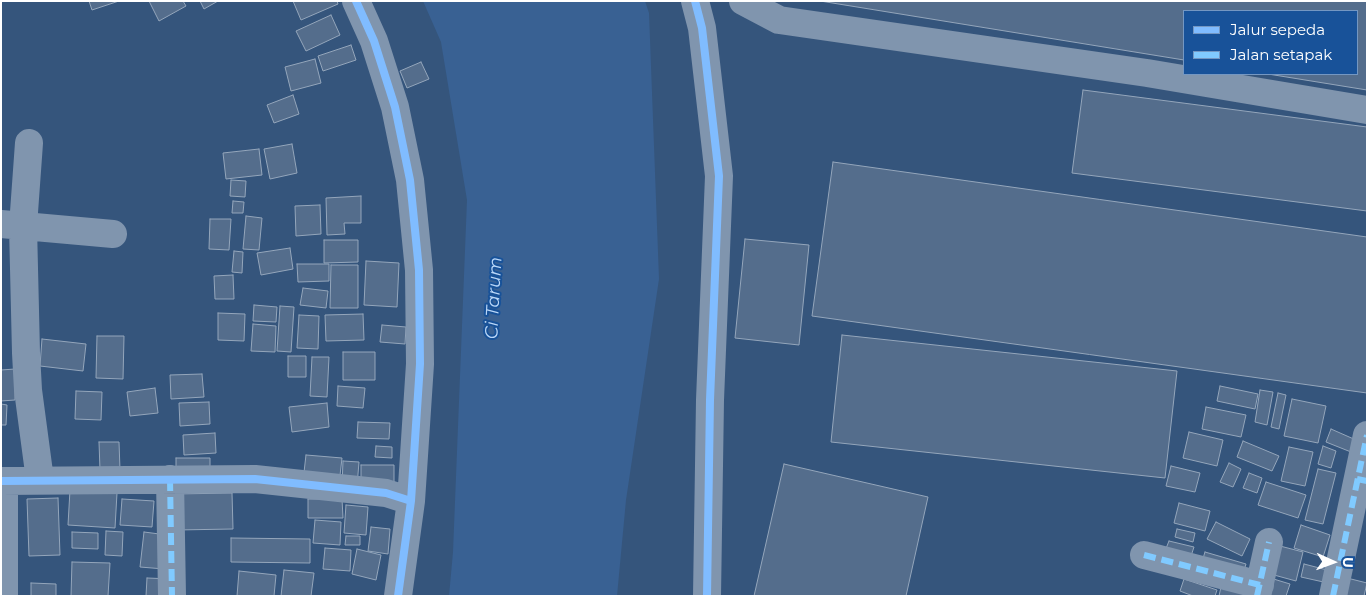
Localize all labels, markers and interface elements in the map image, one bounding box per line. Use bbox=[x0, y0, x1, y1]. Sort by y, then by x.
legend bbox=[1183, 10, 1358, 75]
text: Jalur sepeda bbox=[1230, 20, 1325, 39]
text: Jalan setapak bbox=[1230, 45, 1332, 64]
water label: Ci Tarum bbox=[481, 256, 507, 340]
north arrow bbox=[1308, 537, 1358, 587]
text: U bbox=[1339, 557, 1357, 568]

